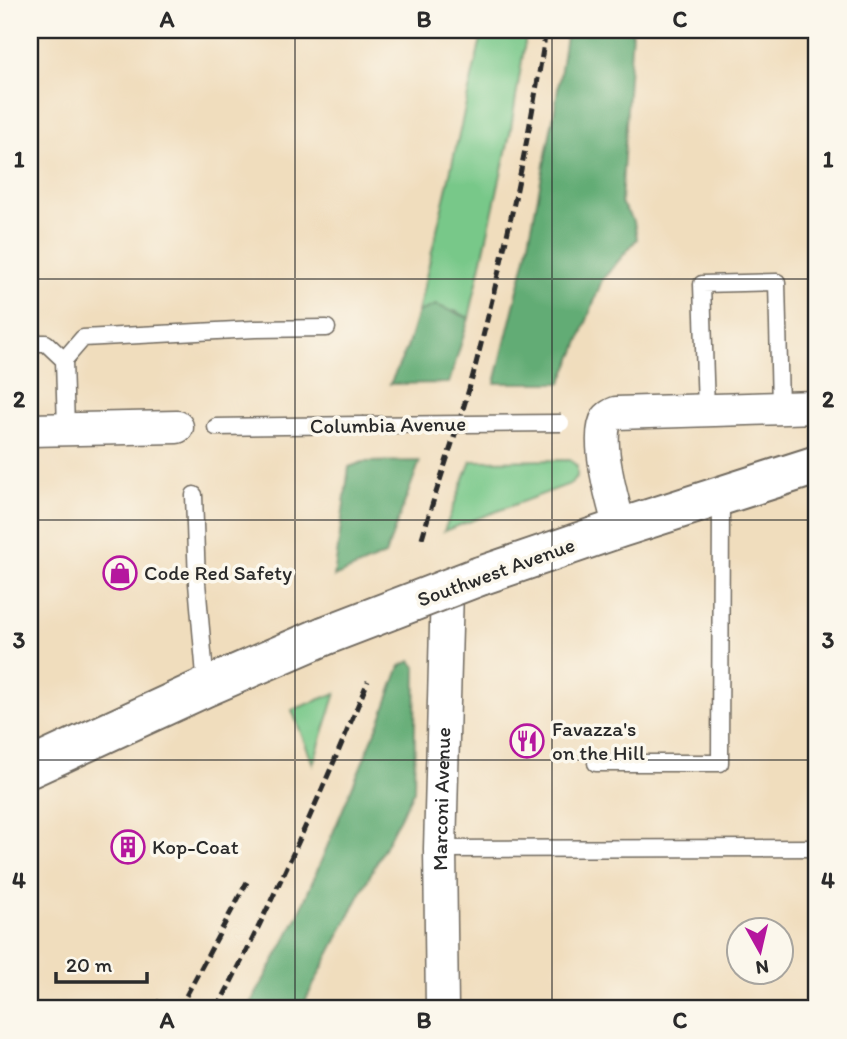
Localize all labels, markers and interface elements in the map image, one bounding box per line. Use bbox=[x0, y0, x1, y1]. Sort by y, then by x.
text: A bbox=[159, 5, 175, 33]
text: B bbox=[417, 5, 432, 33]
text: C bbox=[673, 5, 688, 33]
text: 1 bbox=[14, 145, 25, 173]
text: 1 bbox=[823, 145, 834, 173]
text: 2 bbox=[13, 385, 26, 413]
text: 2 bbox=[822, 385, 835, 413]
street label: Columbia Avenue bbox=[310, 411, 466, 438]
street label: Southwest Avenue bbox=[414, 531, 578, 612]
shop icon: Code Red Safety bbox=[101, 554, 139, 592]
place label: Code Red Safety bbox=[144, 560, 292, 585]
text: 3 bbox=[13, 626, 26, 654]
text: 3 bbox=[822, 626, 835, 654]
place label: Favazza's on the Hill bbox=[552, 716, 645, 765]
restaurant icon: Favazza's on the Hill bbox=[508, 722, 546, 760]
street label: Marconi Avenue bbox=[427, 727, 455, 871]
building icon: Kop-Coat bbox=[109, 828, 147, 866]
place label: Kop-Coat bbox=[152, 834, 239, 859]
text: 4 bbox=[12, 866, 26, 894]
text: 4 bbox=[821, 866, 835, 894]
north arrow bbox=[724, 916, 794, 986]
scale bar bbox=[56, 941, 147, 985]
text: 20 m bbox=[66, 952, 113, 977]
text: N bbox=[754, 955, 770, 980]
text: A bbox=[159, 1006, 175, 1034]
text: B bbox=[417, 1006, 432, 1034]
text: C bbox=[673, 1006, 688, 1034]

